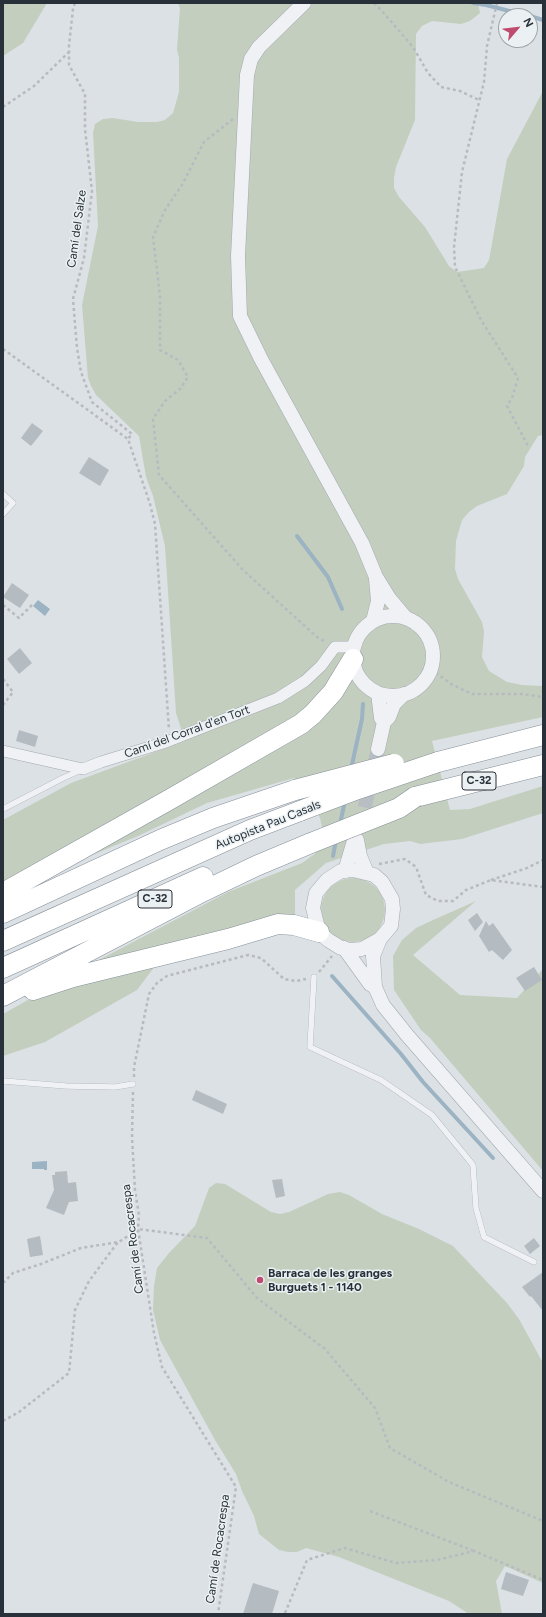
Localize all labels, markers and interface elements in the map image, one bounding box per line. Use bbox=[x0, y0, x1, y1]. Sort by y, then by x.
north arrow bbox=[498, 8, 538, 48]
text: N bbox=[520, 16, 536, 29]
street label: Camí del Salze bbox=[64, 189, 90, 269]
street label: Camí del Corral d'en Tort bbox=[122, 703, 252, 761]
road number: C-32 bbox=[462, 772, 496, 790]
street label: Autopista Pau Casals bbox=[213, 797, 323, 853]
road number: C-32 bbox=[138, 890, 172, 908]
street label: Camí de Rocacrespa bbox=[119, 1183, 147, 1295]
place label: Barraca de les granges Burguets 1 - 1140 bbox=[268, 1266, 392, 1294]
marker: Barraca de les granges Burguets 1 - 1140 bbox=[255, 1275, 265, 1285]
street label: Camí de Rocacrespa bbox=[203, 1493, 233, 1605]

